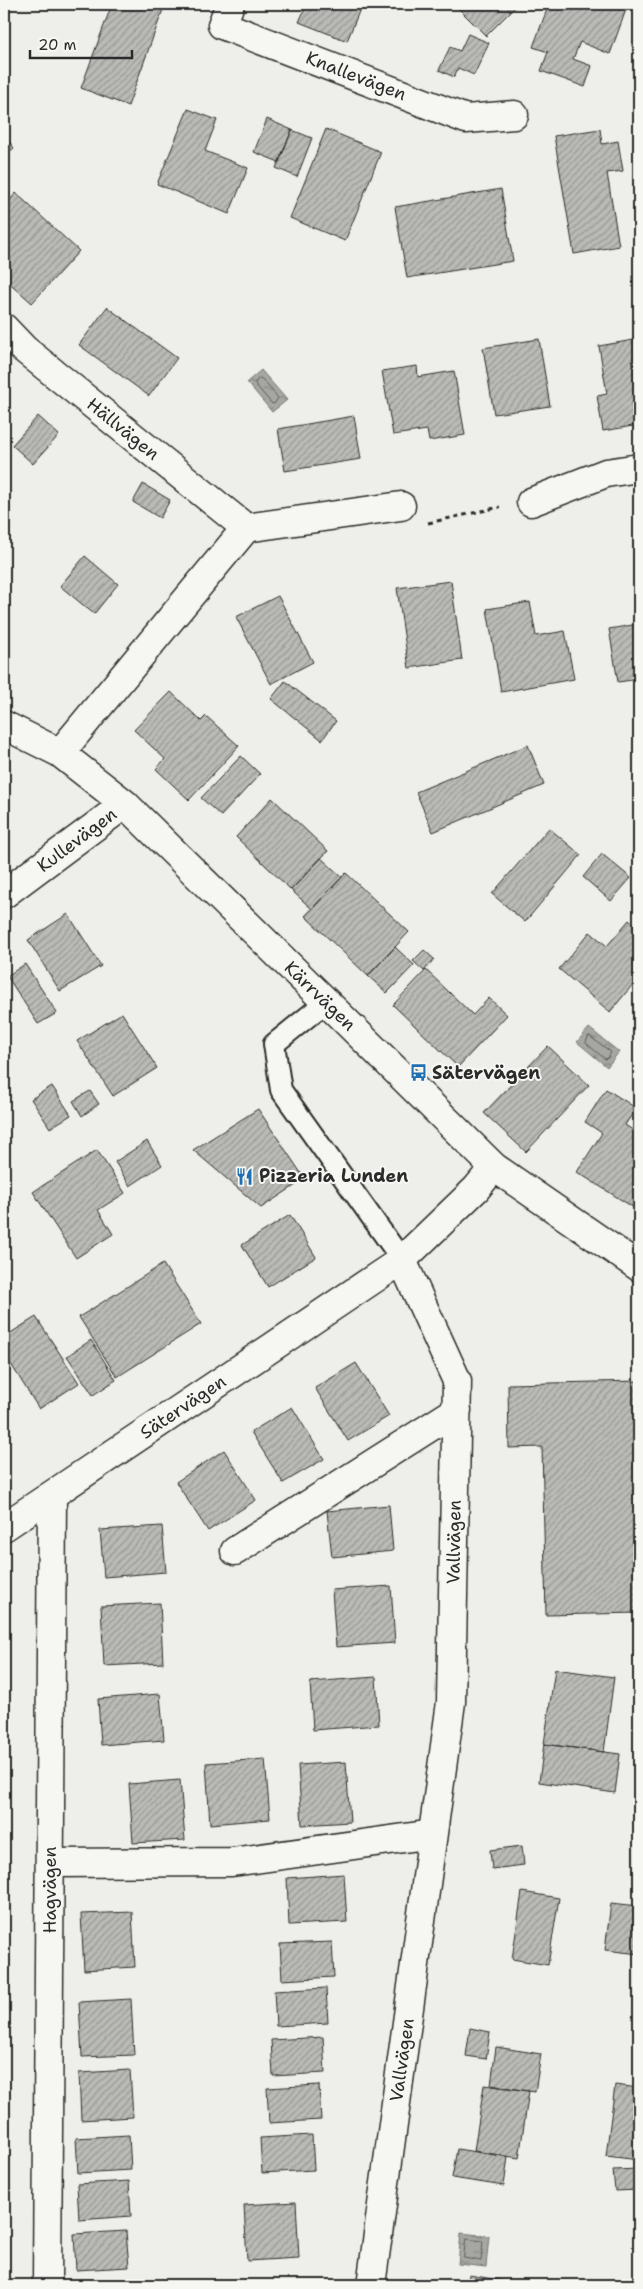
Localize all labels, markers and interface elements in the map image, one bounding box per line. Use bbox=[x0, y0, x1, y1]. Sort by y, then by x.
scale bar bbox=[30, 28, 132, 60]
text: 20 m bbox=[38, 35, 77, 55]
street label: Knallevägen bbox=[302, 46, 410, 106]
street label: Hällvägen bbox=[82, 392, 164, 466]
street label: Kullevägen bbox=[32, 802, 122, 878]
street label: Kärrvägen bbox=[279, 956, 361, 1036]
place label: Sätervägen bbox=[432, 1061, 540, 1085]
bus stop icon: Sätervägen bbox=[408, 1063, 428, 1083]
place label: Pizzeria Lunden bbox=[259, 1164, 408, 1188]
restaurant icon: Pizzeria Lunden bbox=[235, 1166, 255, 1186]
street label: Sätervägen bbox=[135, 1369, 231, 1445]
street label: Vallvägen bbox=[441, 1500, 467, 1584]
street label: Hagvägen bbox=[38, 1847, 62, 1933]
street label: Vallvägen bbox=[384, 2017, 420, 2103]

